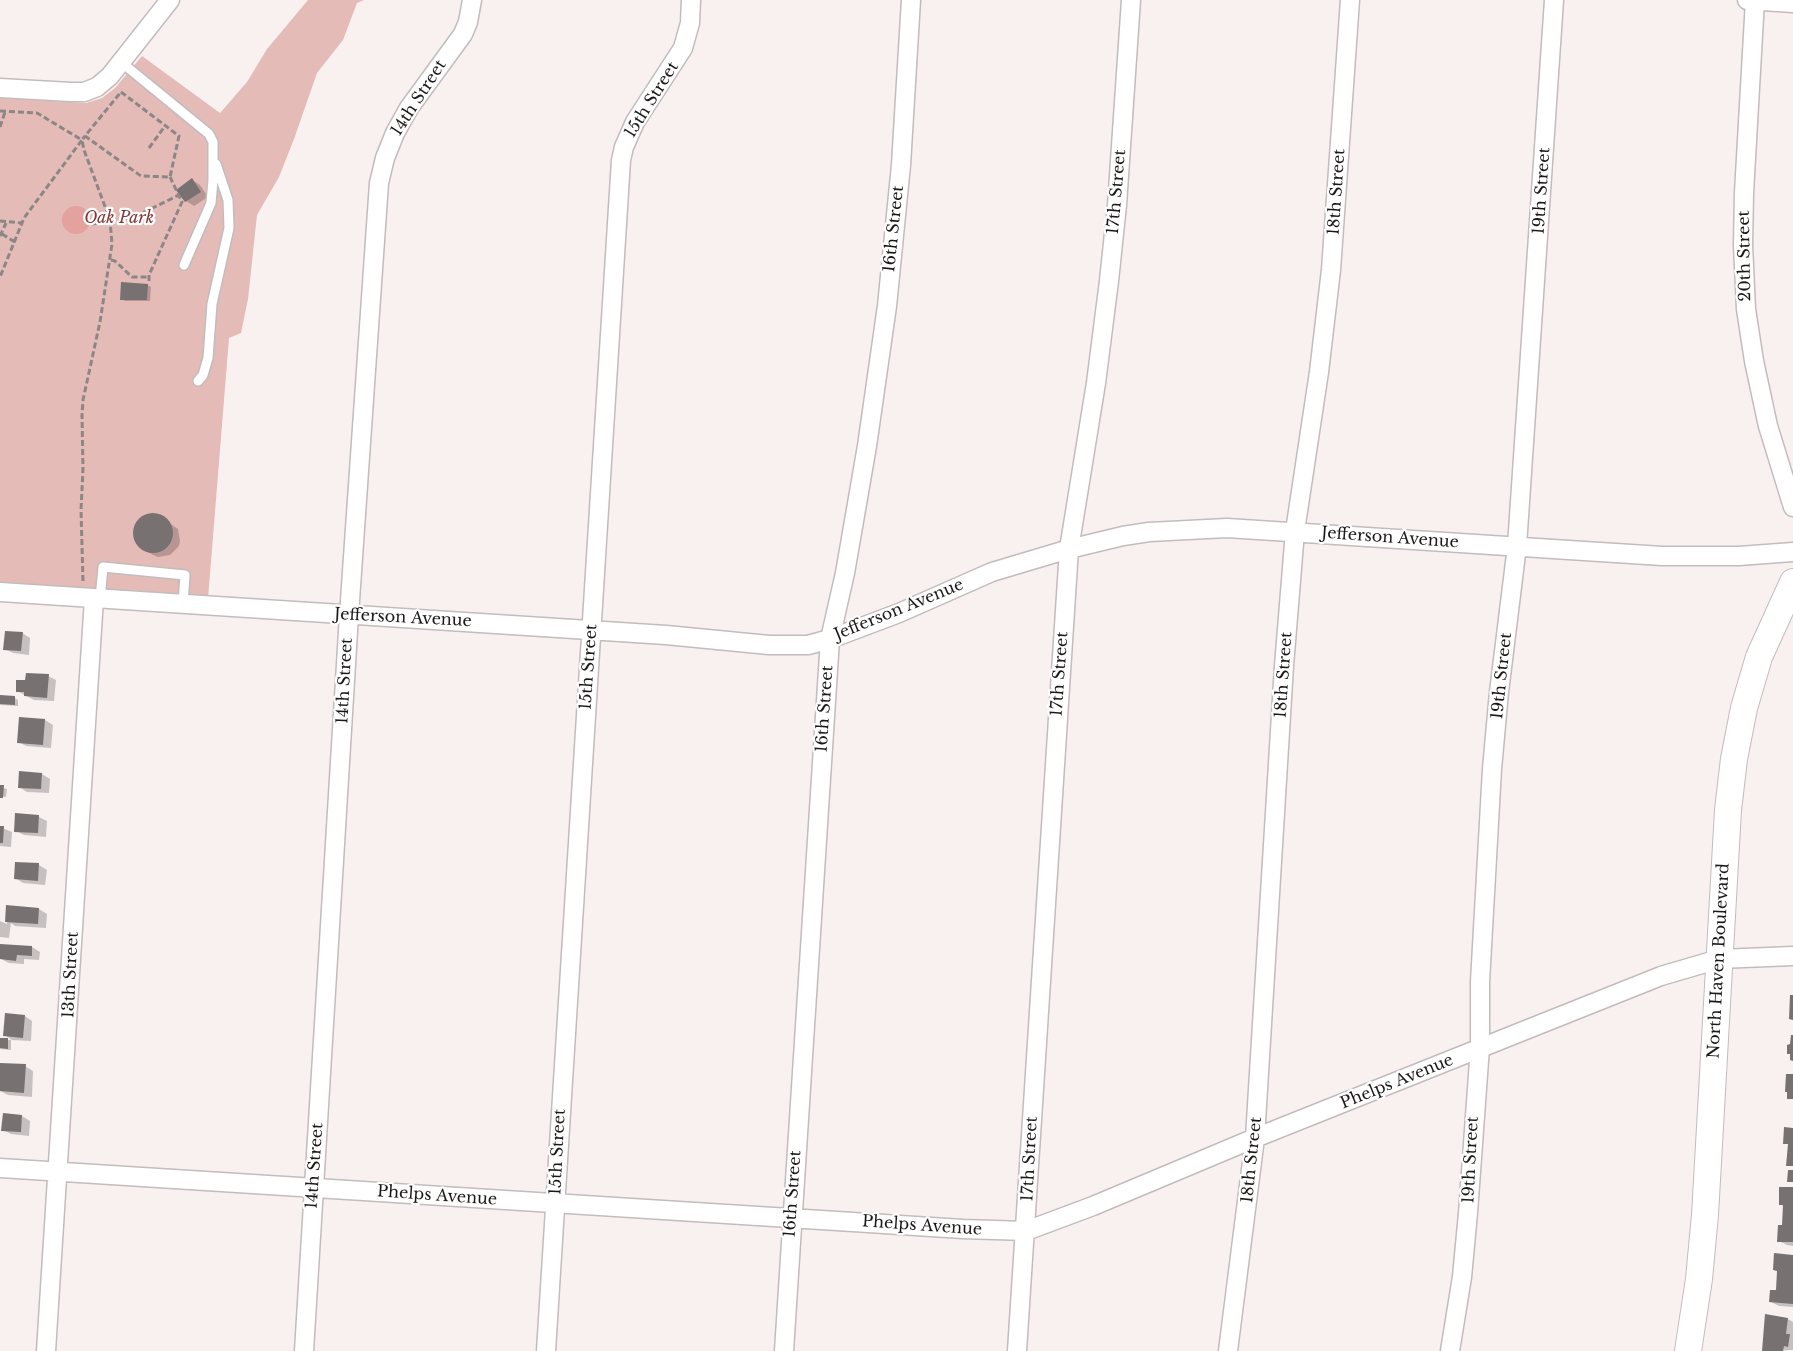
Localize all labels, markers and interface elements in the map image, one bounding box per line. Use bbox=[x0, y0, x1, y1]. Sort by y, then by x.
street label: 14th Street bbox=[387, 57, 451, 139]
street label: 15th Street bbox=[621, 58, 683, 142]
street label: 19th Street bbox=[1529, 147, 1555, 235]
street label: 18th Street bbox=[1324, 148, 1350, 236]
street label: 17th Street bbox=[1104, 149, 1130, 235]
street label: 16th Street bbox=[880, 185, 908, 273]
park label: Oak Park bbox=[84, 208, 154, 228]
street label: 20th Street bbox=[1735, 210, 1755, 302]
street label: Jefferson Avenue bbox=[1321, 524, 1459, 552]
street label: Jefferson Avenue bbox=[832, 575, 966, 645]
street label: Jefferson Avenue bbox=[334, 605, 472, 631]
street label: 15th Street bbox=[576, 623, 602, 711]
street label: 17th Street bbox=[1047, 631, 1073, 717]
street label: 18th Street bbox=[1271, 631, 1297, 719]
street label: 19th Street bbox=[1488, 632, 1516, 720]
street label: 14th Street bbox=[333, 637, 357, 725]
street label: 16th Street bbox=[812, 665, 838, 753]
street label: North Haven Boulevard bbox=[1704, 863, 1734, 1059]
street label: 13th Street bbox=[59, 931, 83, 1019]
street label: Phelps Avenue bbox=[1338, 1051, 1456, 1113]
street label: 15th Street bbox=[546, 1109, 570, 1195]
street label: 17th Street bbox=[1018, 1116, 1042, 1202]
street label: 18th Street bbox=[1238, 1116, 1266, 1204]
street label: 19th Street bbox=[1459, 1116, 1483, 1204]
street label: 14th Street bbox=[302, 1122, 328, 1210]
street label: 16th Street bbox=[780, 1150, 806, 1238]
street label: Phelps Avenue bbox=[376, 1182, 498, 1210]
street label: Phelps Avenue bbox=[861, 1212, 983, 1240]

